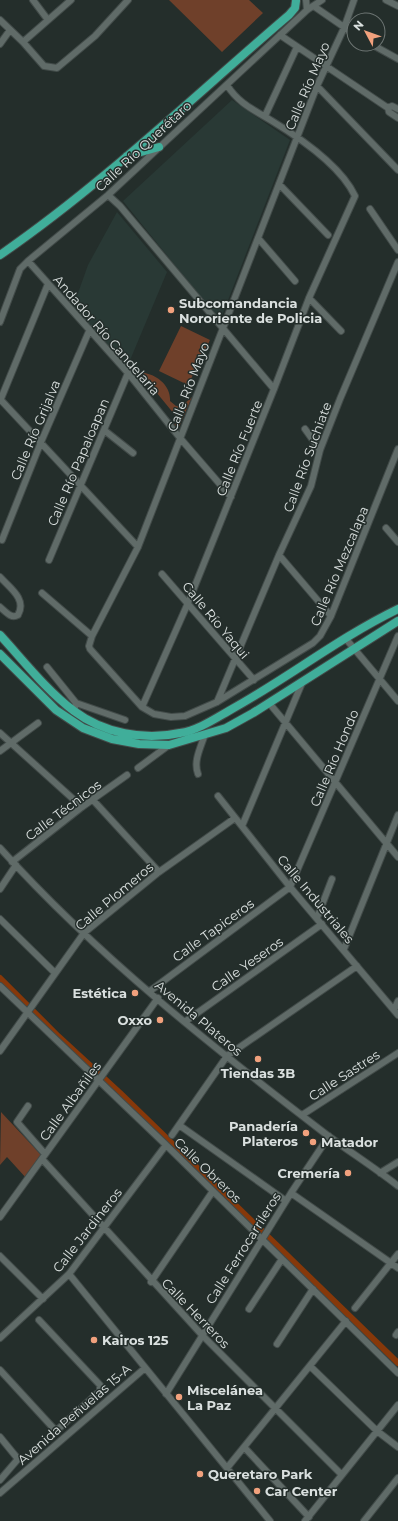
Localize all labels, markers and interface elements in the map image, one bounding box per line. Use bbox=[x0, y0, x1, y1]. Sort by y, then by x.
north arrow bbox=[346, 12, 386, 52]
text: N bbox=[350, 17, 367, 33]
street label: Calle Río Mayo bbox=[281, 39, 333, 133]
street label: Calle Río Querétaro bbox=[92, 97, 194, 195]
street label: Andador Río Candelaria bbox=[50, 272, 164, 398]
place label: Subcomandancia Nororiente de Policia bbox=[179, 295, 322, 326]
marker: Subcomandancia Nororiente de Policia bbox=[166, 305, 176, 315]
street label: Calle Río Mayo bbox=[164, 340, 212, 434]
street label: Calle Río Grijalva bbox=[7, 377, 63, 483]
street label: Calle Río Papaloapan bbox=[44, 396, 112, 528]
street label: Calle Río Fuerte bbox=[212, 397, 266, 498]
street label: Calle Río Suchiate bbox=[280, 399, 334, 514]
street label: Calle Río Mezcalapa bbox=[306, 504, 372, 628]
street label: Calle Río Yaqui bbox=[179, 578, 253, 662]
street label: Calle Río Hondo bbox=[306, 707, 362, 809]
street label: Calle Técnicos bbox=[22, 776, 104, 844]
street label: Calle Industriales bbox=[274, 851, 358, 947]
street label: Calle Plomeros bbox=[72, 859, 156, 933]
street label: Calle Tapiceros bbox=[169, 895, 257, 965]
street label: Calle Yeseros bbox=[208, 933, 286, 995]
street label: Avenida Plateros bbox=[152, 977, 246, 1059]
place label: Estética bbox=[73, 985, 127, 1001]
marker: Estética bbox=[130, 988, 140, 998]
place label: Oxxo bbox=[117, 1012, 152, 1028]
marker: Oxxo bbox=[155, 1015, 165, 1025]
street label: Calle Sastres bbox=[305, 1046, 383, 1104]
marker: Tiendas 3B bbox=[253, 1054, 263, 1064]
street label: Calle Albañiles bbox=[36, 1058, 104, 1144]
place label: Tiendas 3B bbox=[221, 1065, 295, 1081]
place label: Panadería Plateros bbox=[229, 1118, 298, 1149]
marker: Panadería Plateros bbox=[301, 1128, 311, 1138]
street label: Calle Obreros bbox=[171, 1134, 245, 1206]
place label: Matador bbox=[321, 1134, 378, 1150]
marker: Matador bbox=[308, 1137, 318, 1147]
place label: Cremería bbox=[278, 1165, 340, 1181]
marker: Cremería bbox=[343, 1168, 353, 1178]
street label: Calle Jardineros bbox=[49, 1185, 125, 1275]
street label: Calle Ferrocarrileros bbox=[202, 1189, 284, 1307]
street label: Calle Herreros bbox=[159, 1275, 233, 1351]
place label: Kairos 125 bbox=[102, 1332, 169, 1348]
marker: Kairos 125 bbox=[89, 1335, 99, 1345]
street label: Avenida Peñuelas 15-A bbox=[14, 1360, 135, 1468]
place label: Miscelánea La Paz bbox=[187, 1382, 263, 1413]
marker: Miscelánea La Paz bbox=[174, 1392, 184, 1402]
place label: Queretaro Park bbox=[208, 1466, 313, 1482]
marker: Queretaro Park bbox=[195, 1469, 205, 1479]
place label: Car Center bbox=[265, 1483, 338, 1499]
marker: Car Center bbox=[252, 1486, 262, 1496]

